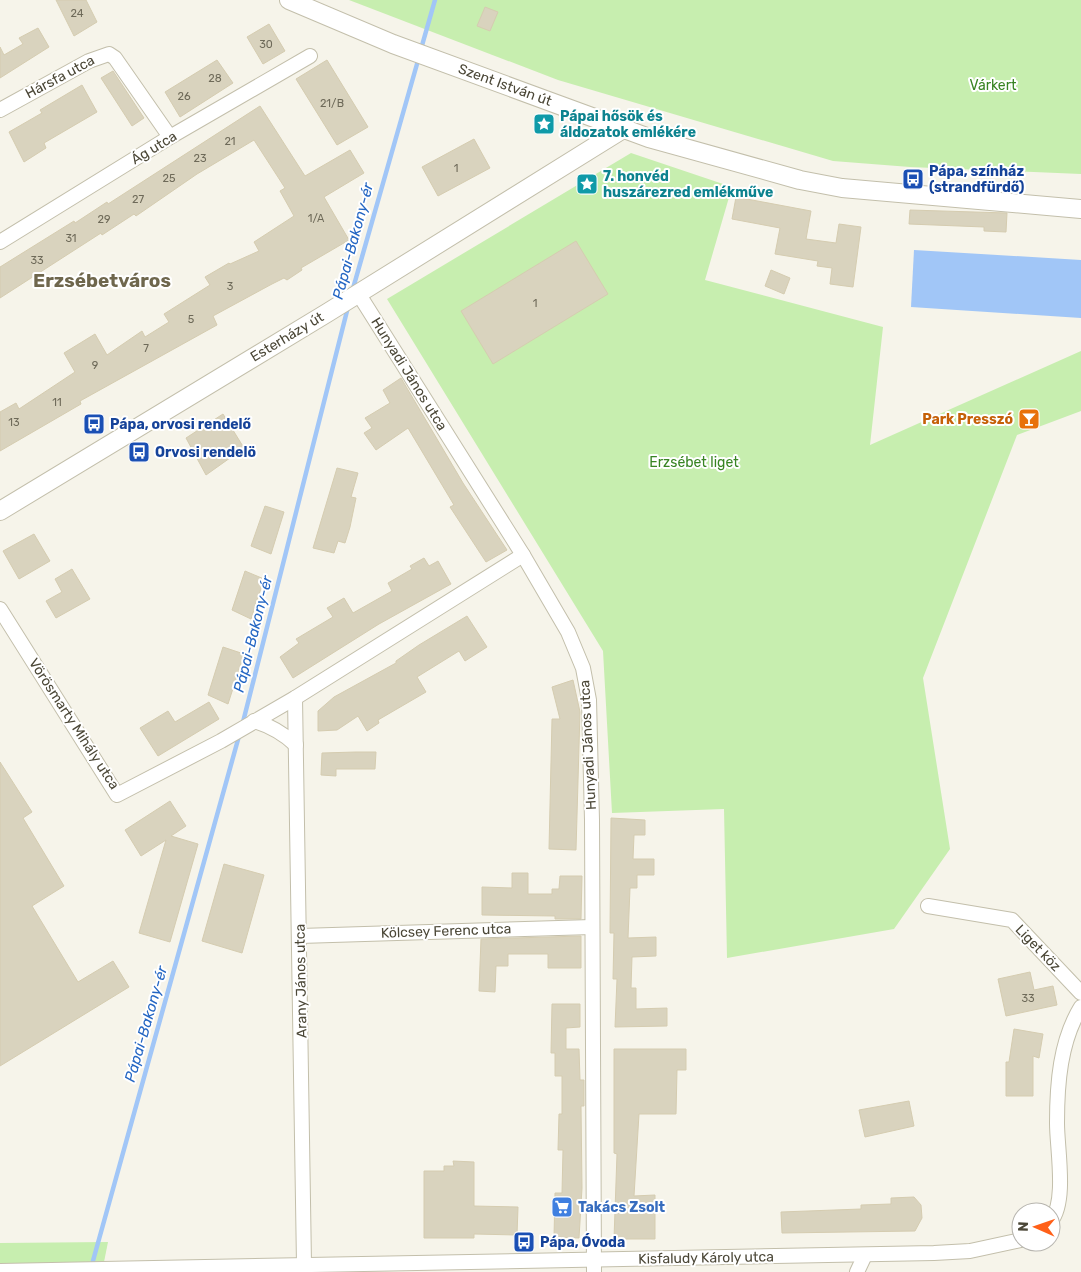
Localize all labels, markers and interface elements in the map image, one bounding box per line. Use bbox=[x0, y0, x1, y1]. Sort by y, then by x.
house number: 24 bbox=[70, 7, 84, 20]
house number: 30 bbox=[259, 38, 273, 51]
street label: Hársfa utca bbox=[22, 52, 98, 102]
street label: Szent István út bbox=[456, 60, 555, 110]
house number: 28 bbox=[208, 72, 222, 85]
park label: Várkert bbox=[970, 77, 1017, 94]
house number: 26 bbox=[177, 90, 191, 103]
house number: 21/B bbox=[320, 97, 344, 110]
place label: Pápai hősök és áldozatok emlékére bbox=[560, 108, 696, 141]
place icon: Pápai hősök és áldozatok emlékére bbox=[532, 112, 556, 136]
street label: Ág utca bbox=[127, 127, 180, 168]
house number: 21 bbox=[224, 135, 236, 148]
house number: 23 bbox=[193, 152, 207, 165]
house number: 1 bbox=[454, 162, 458, 175]
place label: Pápa, színház (strandfürdő) bbox=[929, 163, 1024, 196]
bus stop icon: Pápa, színház (strandfürdő) bbox=[901, 167, 925, 191]
place label: 7. honvéd huszárezred emlékműve bbox=[603, 168, 773, 201]
house number: 25 bbox=[163, 172, 176, 185]
place icon: 7. honvéd huszárezred emlékműve bbox=[575, 172, 599, 196]
water label: Pápai-Bakony-ér bbox=[329, 180, 378, 301]
house number: 27 bbox=[132, 193, 144, 206]
house number: 1/A bbox=[308, 212, 325, 225]
house number: 29 bbox=[98, 213, 110, 226]
house number: 31 bbox=[65, 232, 77, 245]
house number: 33 bbox=[30, 254, 44, 267]
district label: Erzsébetváros bbox=[33, 269, 171, 292]
house number: 3 bbox=[227, 280, 234, 293]
house number: 1 bbox=[533, 297, 537, 310]
street label: Esterházy út bbox=[247, 308, 327, 365]
house number: 5 bbox=[188, 313, 195, 326]
street label: Hunyadi János utca bbox=[367, 314, 451, 434]
house number: 7 bbox=[143, 342, 149, 355]
house number: 9 bbox=[92, 359, 98, 372]
house number: 11 bbox=[52, 396, 62, 409]
bar icon: Park Presszó bbox=[1017, 407, 1041, 431]
place label: Park Presszó bbox=[922, 411, 1013, 428]
bus stop icon: Pápa, orvosi rendelő bbox=[82, 412, 106, 436]
house number: 13 bbox=[8, 416, 20, 429]
place label: Pápa, orvosi rendelő bbox=[110, 416, 251, 433]
bus stop icon: Orvosi rendelö bbox=[127, 440, 151, 464]
place label: Orvosi rendelö bbox=[155, 444, 256, 461]
park label: Erzsébet liget bbox=[649, 454, 739, 471]
water label: Pápai-Bakony-ér bbox=[230, 572, 277, 694]
street label: Vörösmarty Mihály utca bbox=[25, 655, 123, 793]
street label: Hunyadi János utca bbox=[576, 680, 600, 810]
street label: Kölcsey Ferenc utca bbox=[380, 920, 512, 942]
street label: Liget köz bbox=[1012, 921, 1064, 975]
street label: Arany János utca bbox=[292, 924, 310, 1038]
water label: Pápai-Bakony-ér bbox=[121, 963, 172, 1084]
house number: 33 bbox=[1021, 992, 1035, 1005]
supermarket icon: Takács Zsolt bbox=[550, 1195, 574, 1219]
place label: Takács Zsolt bbox=[578, 1199, 666, 1216]
north arrow bbox=[1011, 1202, 1061, 1252]
text: N bbox=[1015, 1221, 1032, 1232]
bus stop icon: Pápa, Óvoda bbox=[512, 1230, 536, 1254]
place label: Pápa, Óvoda bbox=[540, 1233, 625, 1251]
street label: Kisfaludy Károly utca bbox=[638, 1248, 774, 1268]

